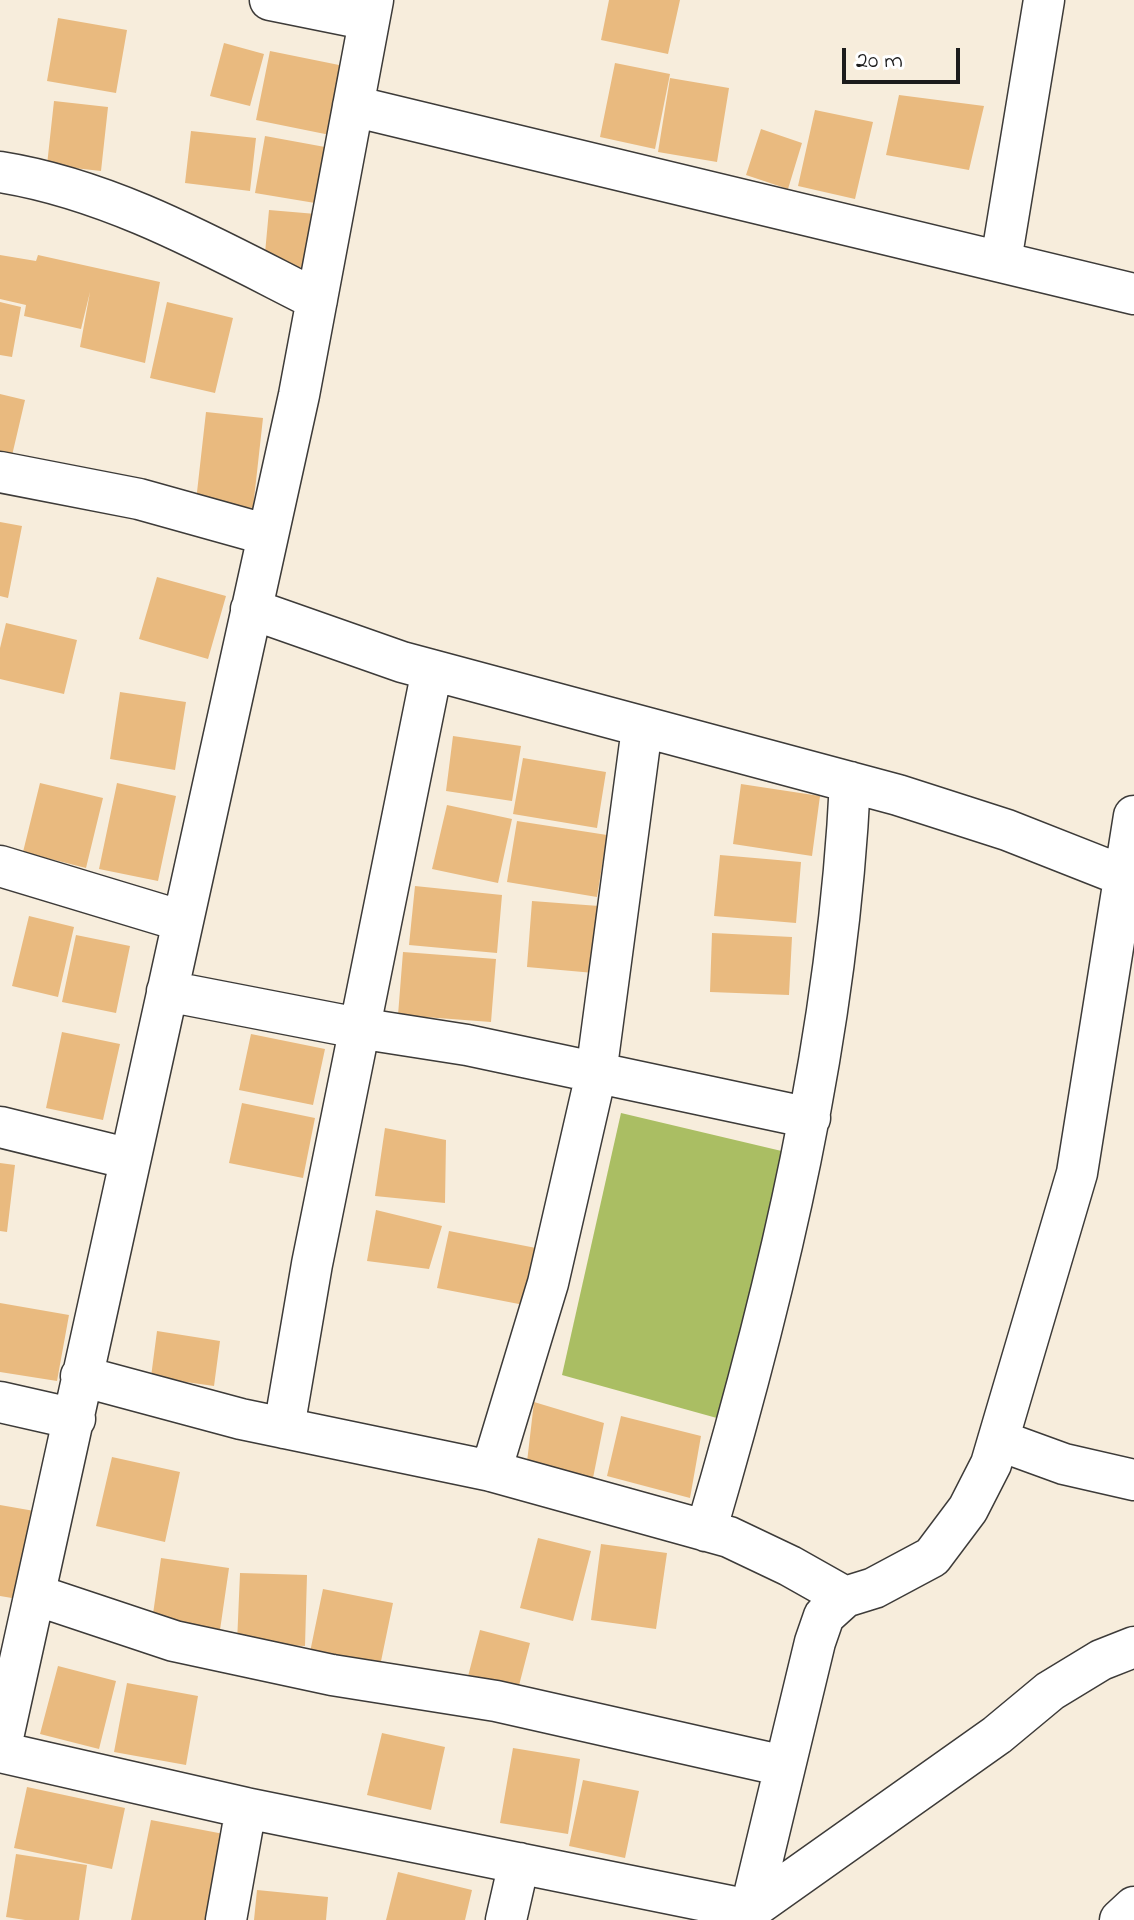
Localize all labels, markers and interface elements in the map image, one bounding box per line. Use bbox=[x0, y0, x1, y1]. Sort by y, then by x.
scale bar bbox=[846, 32, 964, 82]
text: 20 m bbox=[856, 44, 903, 79]

